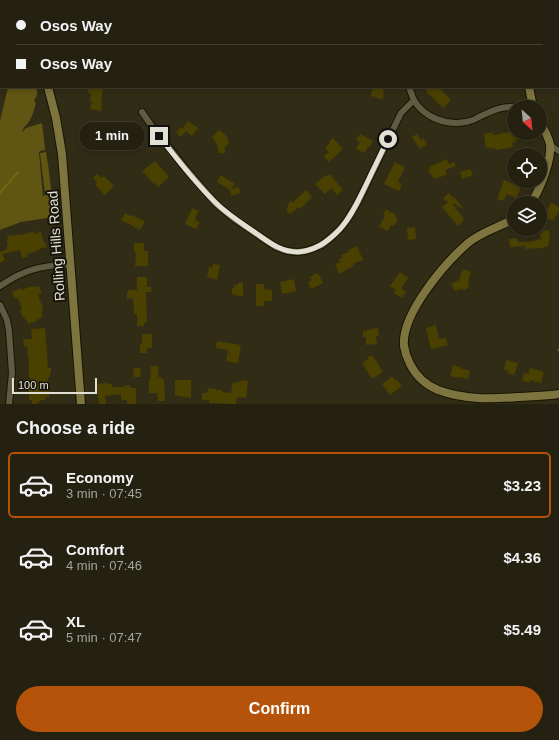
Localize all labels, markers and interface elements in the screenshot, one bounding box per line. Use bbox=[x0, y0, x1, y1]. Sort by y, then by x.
text: Osos Way bbox=[40, 17, 112, 34]
text: Osos Way bbox=[40, 55, 112, 72]
north arrow bbox=[507, 100, 547, 140]
map controls bbox=[507, 100, 547, 236]
callout: 1 min bbox=[79, 122, 145, 150]
route end bbox=[150, 127, 168, 145]
text: 1 min bbox=[95, 128, 129, 143]
route start bbox=[379, 130, 397, 148]
button: locate bbox=[507, 148, 547, 188]
street label: Rolling Hills Road bbox=[44, 190, 68, 302]
button: layers bbox=[507, 196, 547, 236]
scale bar bbox=[12, 376, 97, 395]
text: 100 m bbox=[18, 379, 49, 391]
text: Choose a ride bbox=[16, 418, 135, 438]
icon: car bbox=[18, 467, 54, 503]
text: Economy bbox=[66, 469, 134, 486]
text: $3.23 bbox=[503, 477, 541, 494]
text: 3 min · 07:45 bbox=[66, 486, 142, 501]
icon: car bbox=[18, 539, 54, 575]
text: Comfort bbox=[66, 541, 124, 558]
text: $4.36 bbox=[503, 549, 541, 566]
text: 4 min · 07:46 bbox=[66, 558, 142, 573]
icon: car bbox=[18, 611, 54, 647]
text: XL bbox=[66, 613, 85, 630]
text: $5.49 bbox=[503, 621, 541, 638]
text: 5 min · 07:47 bbox=[66, 630, 142, 645]
button: Confirm bbox=[16, 686, 543, 732]

